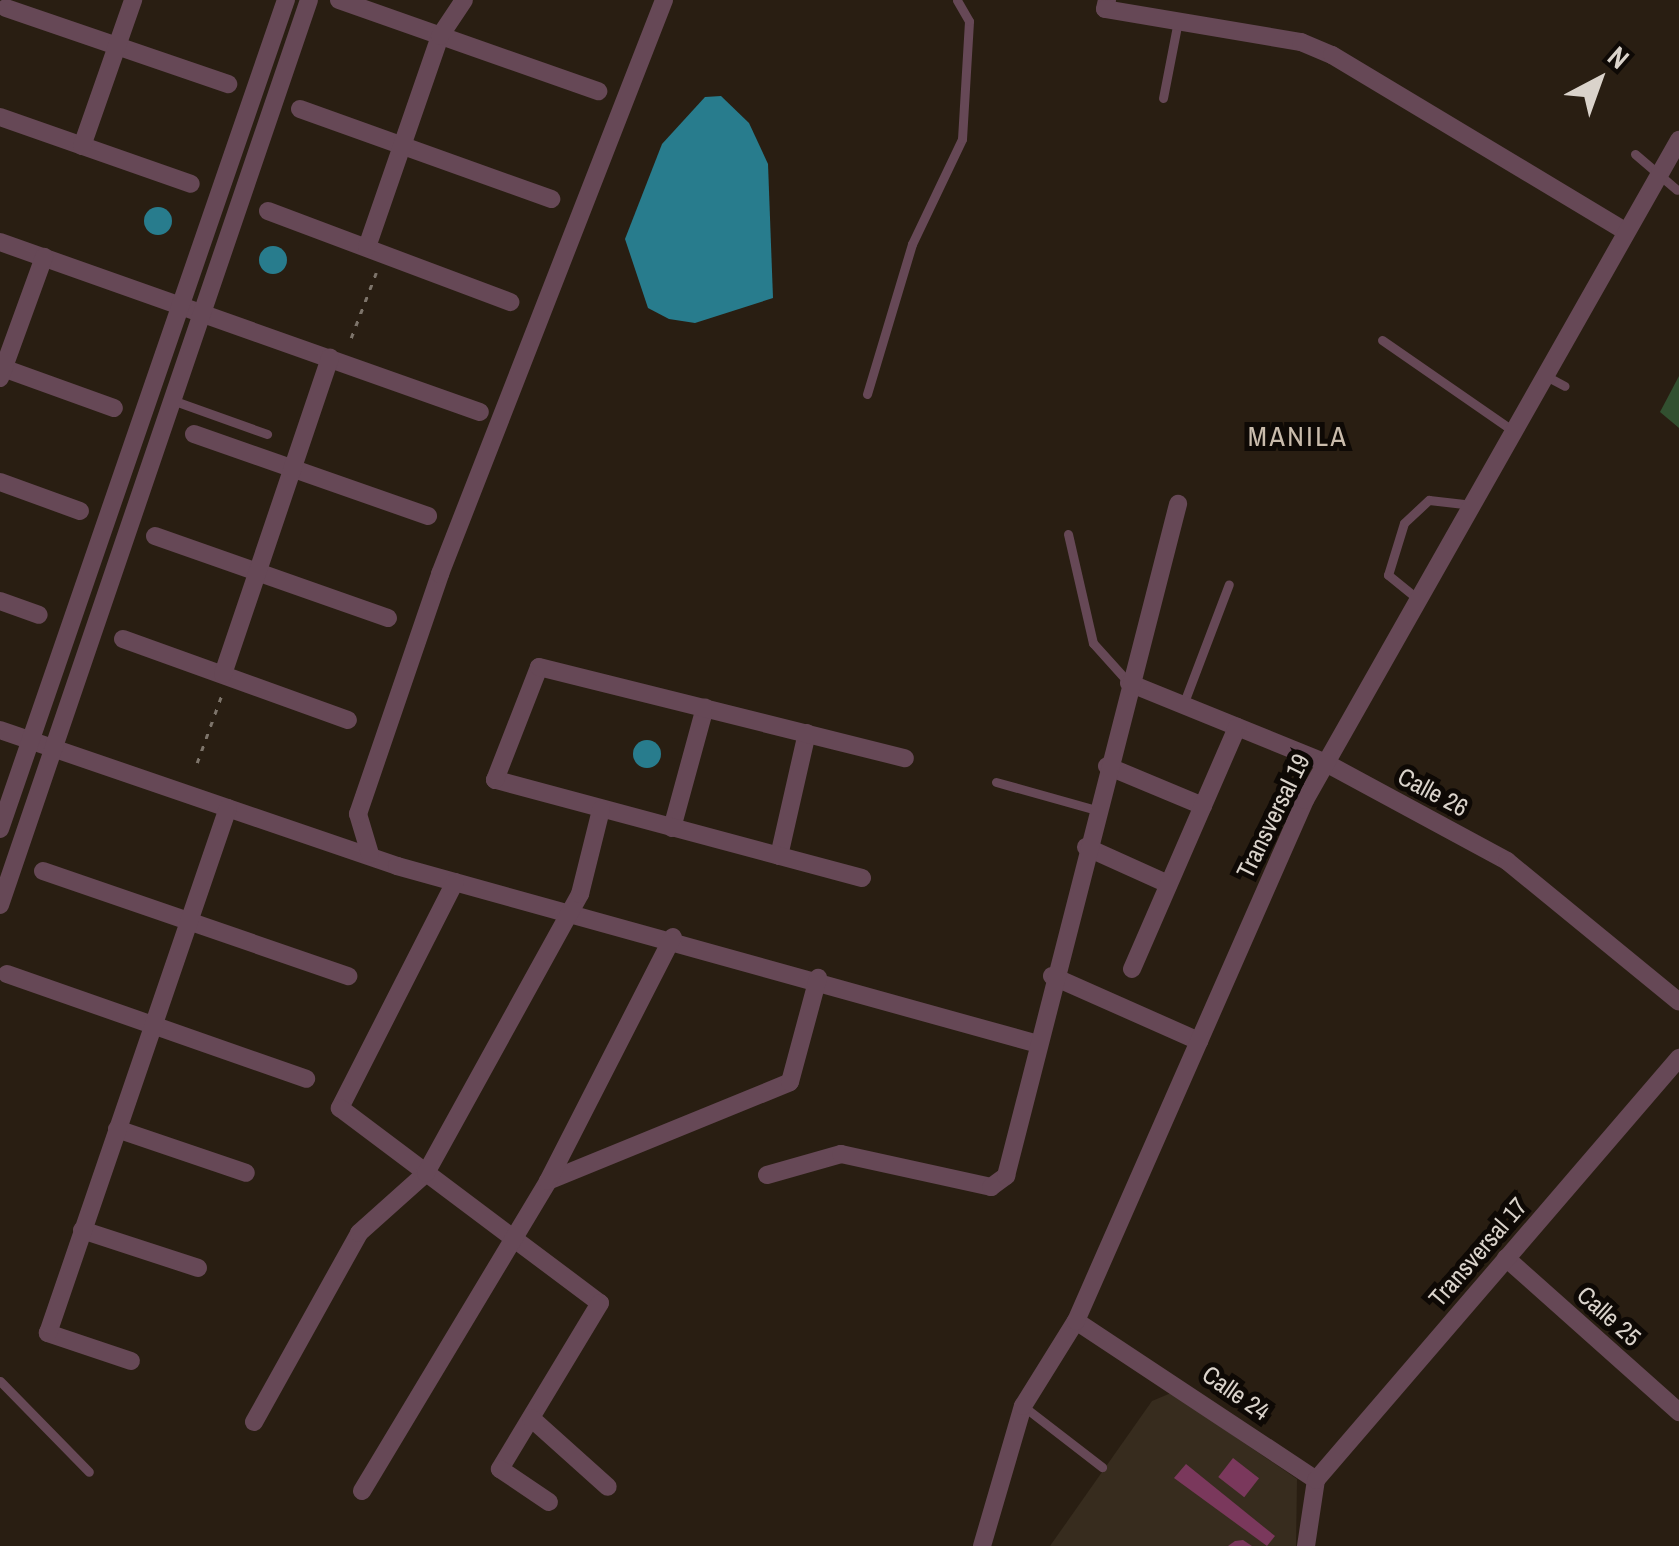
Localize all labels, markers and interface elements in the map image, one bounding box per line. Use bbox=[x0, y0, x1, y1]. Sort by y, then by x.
north arrow bbox=[1549, 30, 1649, 130]
text: N bbox=[1600, 38, 1637, 77]
district label: MANILA bbox=[1248, 419, 1348, 453]
street label: Transversal 19 bbox=[1230, 749, 1316, 883]
street label: Calle 26 bbox=[1393, 761, 1473, 823]
street label: Transversal 17 bbox=[1422, 1191, 1534, 1313]
street label: Calle 25 bbox=[1571, 1280, 1647, 1352]
street label: Calle 24 bbox=[1197, 1359, 1275, 1427]

